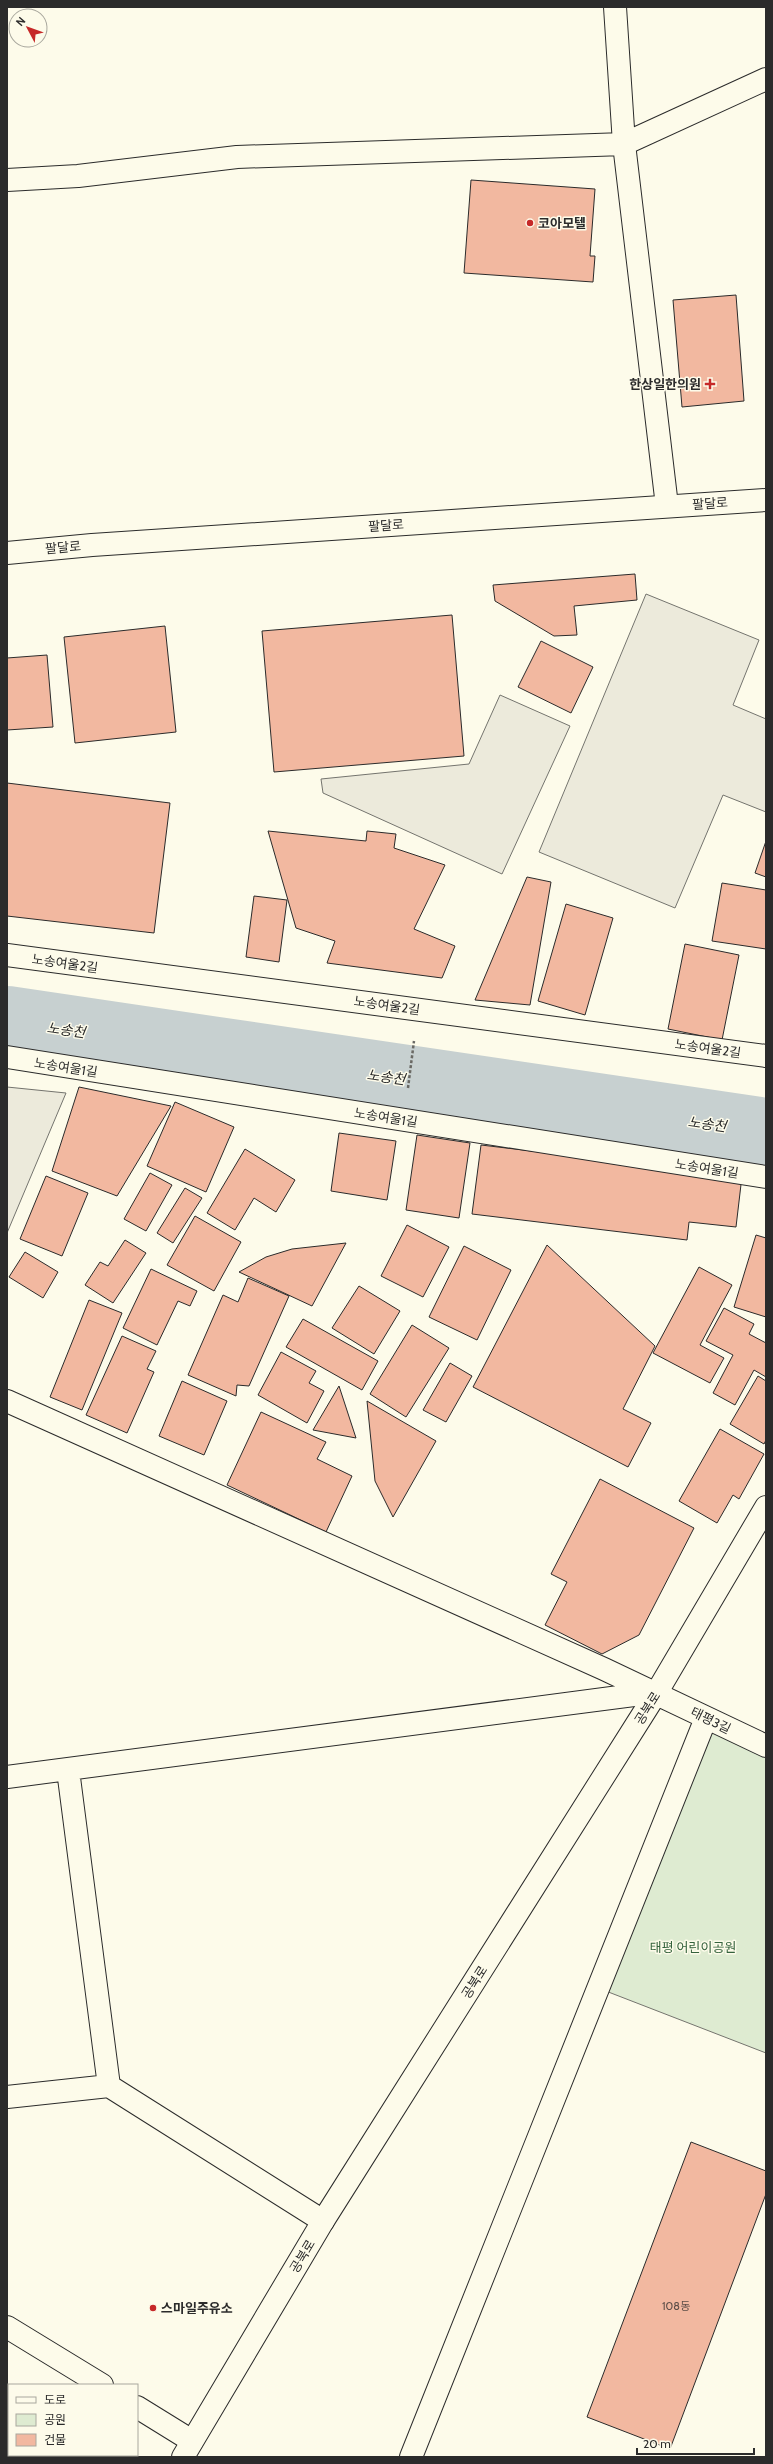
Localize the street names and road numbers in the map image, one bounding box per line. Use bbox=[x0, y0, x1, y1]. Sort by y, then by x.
street label: 팔달로 bbox=[692, 494, 728, 512]
street label: 팔달로 bbox=[368, 516, 404, 534]
street label: 팔달로 bbox=[44, 537, 82, 557]
street label: 노송여울2길 bbox=[31, 950, 99, 976]
street label: 노송여울2길 bbox=[353, 992, 421, 1018]
street label: 노송여울2길 bbox=[674, 1035, 742, 1061]
street label: 노송여울1길 bbox=[33, 1054, 99, 1080]
street label: 노송여울1길 bbox=[353, 1104, 419, 1130]
street label: 노송여울1길 bbox=[674, 1155, 740, 1181]
street label: 공북로 bbox=[631, 1689, 663, 1727]
street label: 태평3길 bbox=[688, 1703, 734, 1737]
street label: 공북로 bbox=[458, 1963, 490, 2001]
street label: 공북로 bbox=[286, 2236, 318, 2276]

